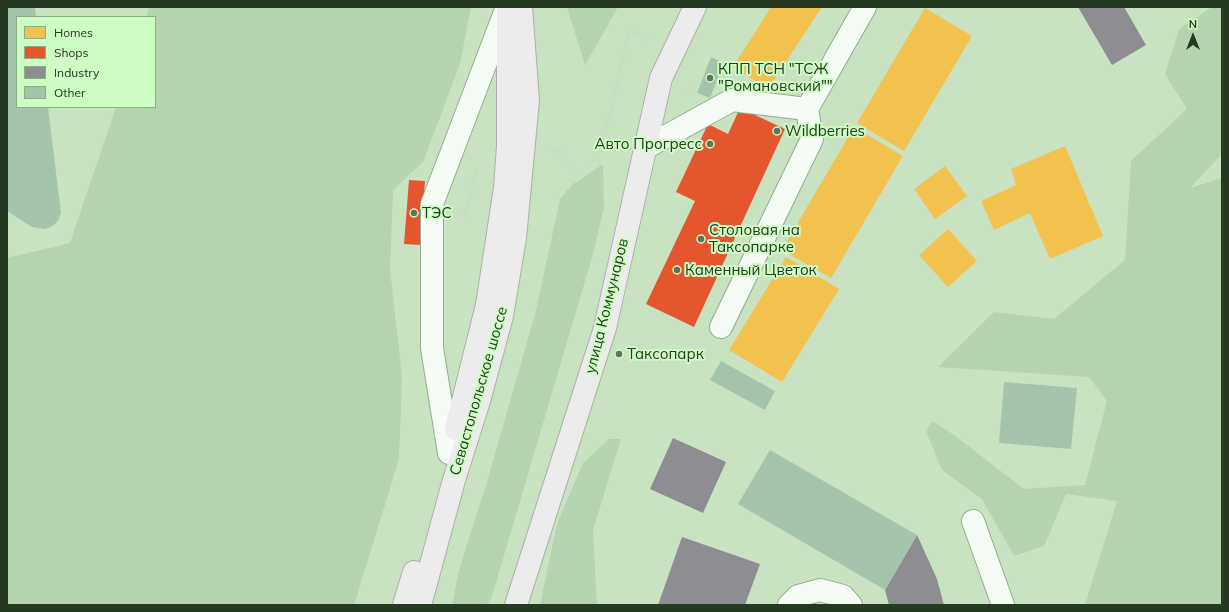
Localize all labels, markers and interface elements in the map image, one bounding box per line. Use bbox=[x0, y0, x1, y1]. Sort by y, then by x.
legend bbox=[16, 16, 156, 108]
north arrow bbox=[1173, 16, 1213, 56]
text: N bbox=[1189, 17, 1197, 31]
text: Homes bbox=[54, 25, 93, 40]
text: Shops bbox=[54, 45, 89, 60]
place label: КПП ТСН "ТСЖ "Романовский"" bbox=[718, 60, 833, 95]
text: Industry bbox=[54, 65, 99, 80]
marker: КПП ТСН "ТСЖ "Романовский"" bbox=[705, 73, 715, 83]
text: Other bbox=[54, 85, 85, 100]
place label: Wildberries bbox=[785, 122, 865, 140]
marker: Wildberries bbox=[772, 126, 782, 136]
place label: Авто Прогресс bbox=[594, 135, 702, 153]
marker: Авто Прогресс bbox=[705, 139, 715, 149]
place label: ТЭС bbox=[422, 204, 452, 222]
marker: ТЭС bbox=[409, 208, 419, 218]
place label: Столовая на Таксопарке bbox=[709, 221, 800, 256]
marker: Столовая на Таксопарке bbox=[696, 234, 706, 244]
street label: улица Коммунаров bbox=[581, 237, 633, 375]
place label: Каменный Цветок bbox=[685, 261, 817, 279]
marker: Каменный Цветок bbox=[672, 265, 682, 275]
street label: Севастопольское шоссе bbox=[446, 305, 512, 477]
place label: Таксопарк bbox=[627, 345, 704, 363]
marker: Таксопарк bbox=[614, 349, 624, 359]

